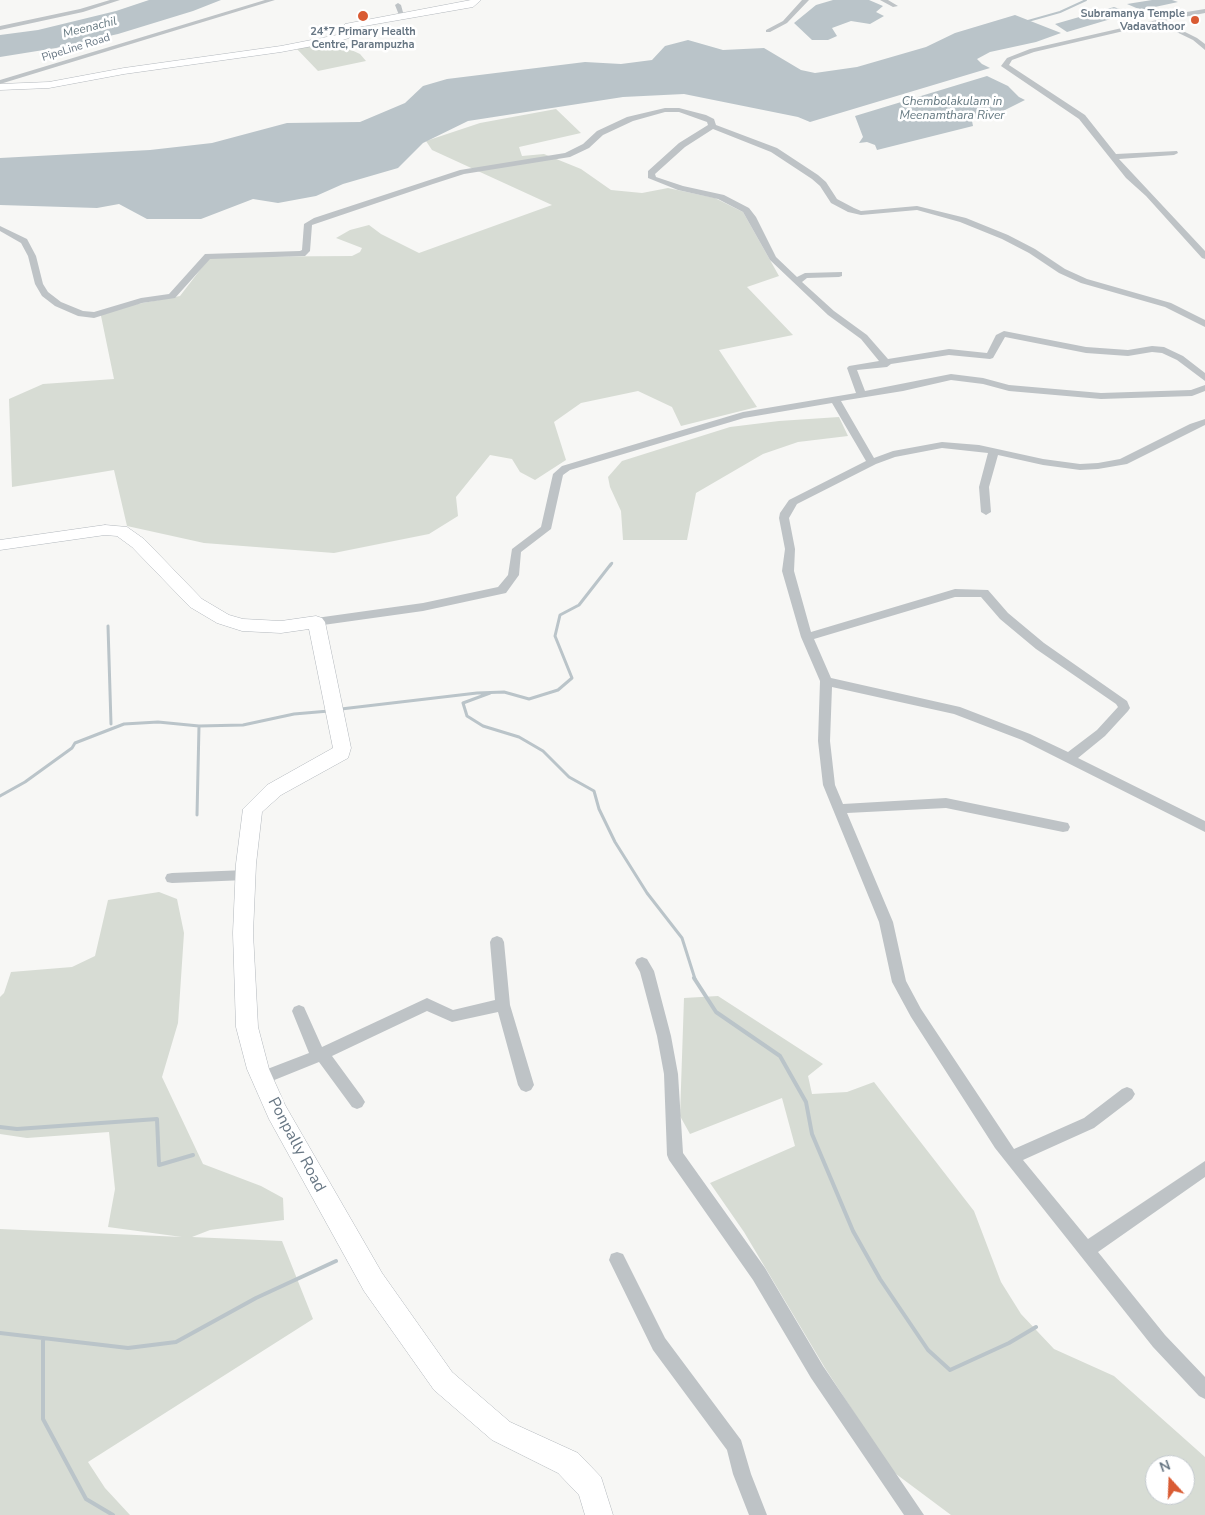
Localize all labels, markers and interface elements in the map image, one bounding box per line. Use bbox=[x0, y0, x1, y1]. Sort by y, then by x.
place label: Subramanya Temple Vadavathoor bbox=[1081, 7, 1185, 33]
marker: 24*7 Primary Health Centre, Parampuzha bbox=[356, 9, 370, 23]
water label: Meenachil bbox=[62, 14, 118, 42]
marker: Subramanya Temple Vadavathoor bbox=[1189, 14, 1201, 26]
place label: 24*7 Primary Health Centre, Parampuzha bbox=[310, 25, 416, 51]
street label: PipeLine Road bbox=[40, 31, 112, 65]
water label: Chembolakulam in Meenamthara River bbox=[899, 95, 1005, 123]
street label: Ponpally Road bbox=[263, 1094, 329, 1196]
north arrow bbox=[1145, 1455, 1195, 1505]
text: N bbox=[1157, 1456, 1173, 1477]

